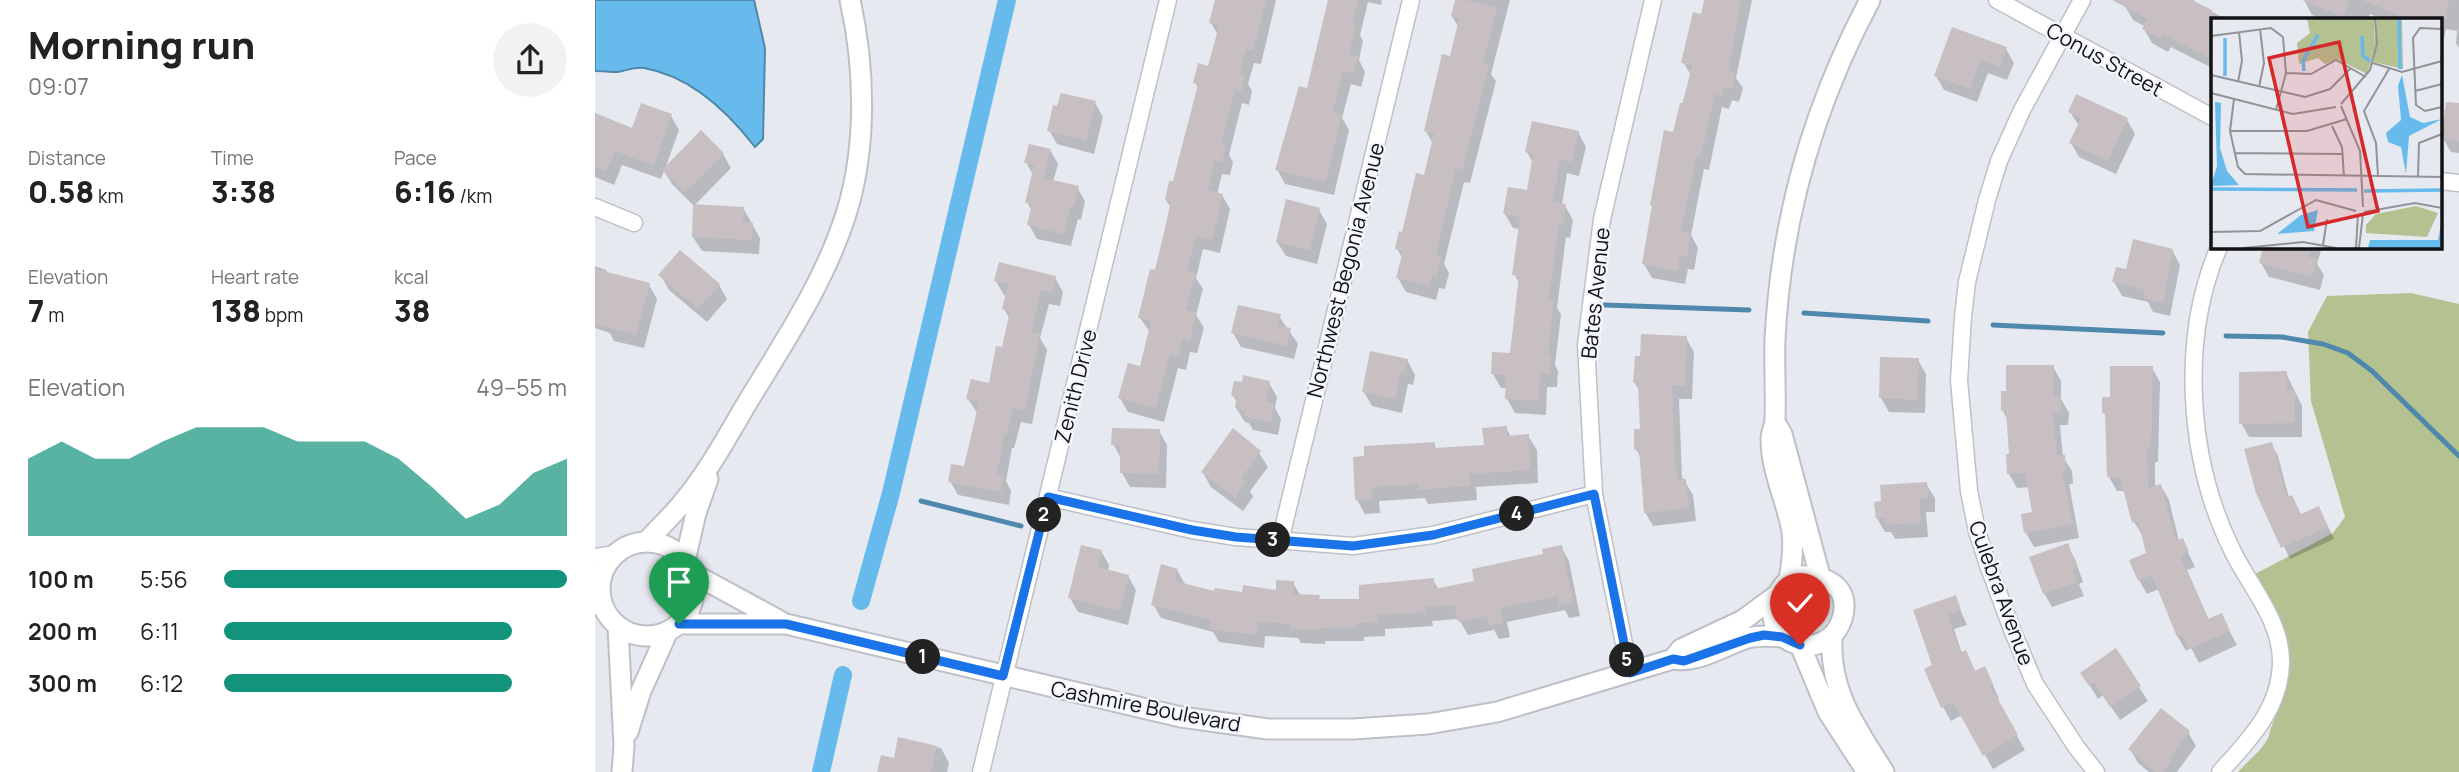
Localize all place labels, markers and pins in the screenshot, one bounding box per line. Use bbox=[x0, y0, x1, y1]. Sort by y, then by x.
pin: 4 bbox=[1499, 496, 1535, 532]
pin: 2 bbox=[1027, 498, 1061, 532]
pin: 3 bbox=[1255, 522, 1291, 558]
pin bbox=[649, 552, 709, 624]
pin bbox=[1770, 573, 1830, 645]
pin: 1 bbox=[905, 640, 941, 674]
pin: 5 bbox=[1609, 642, 1645, 678]

